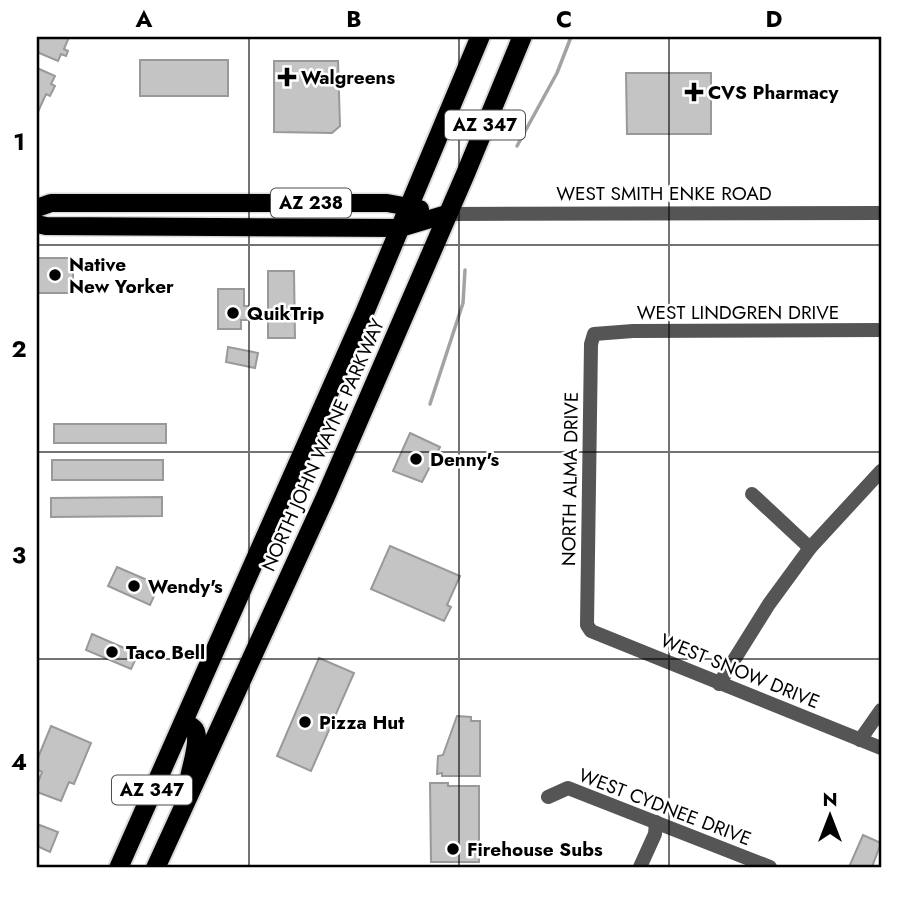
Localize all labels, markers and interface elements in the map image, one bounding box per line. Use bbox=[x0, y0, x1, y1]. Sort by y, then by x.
text: A bbox=[135, 2, 153, 36]
text: B bbox=[346, 2, 362, 36]
text: C bbox=[556, 2, 572, 36]
text: D bbox=[766, 2, 783, 36]
place label: Walgreens bbox=[301, 64, 396, 91]
marker: Walgreens bbox=[279, 69, 295, 85]
place label: CVS Pharmacy bbox=[708, 79, 839, 106]
marker: CVS Pharmacy bbox=[686, 84, 702, 100]
road number: AZ 347 bbox=[445, 110, 525, 140]
text: 1 bbox=[13, 125, 25, 159]
street label: WEST SMITH ENKE ROAD bbox=[556, 180, 772, 207]
road number: AZ 238 bbox=[271, 188, 351, 218]
place label: Native New Yorker bbox=[69, 251, 174, 300]
marker: Native New Yorker bbox=[47, 267, 63, 283]
street label: WEST LINDGREN DRIVE bbox=[637, 299, 839, 326]
place label: QuikTrip bbox=[247, 300, 324, 327]
marker: QuikTrip bbox=[225, 305, 241, 321]
street label: NORTH JOHN WAYNE PARKWAY bbox=[255, 314, 391, 576]
text: 2 bbox=[11, 332, 27, 366]
street label: NORTH ALMA DRIVE bbox=[555, 392, 585, 566]
place label: Denny's bbox=[430, 446, 499, 473]
marker: Denny's bbox=[408, 451, 424, 467]
text: 3 bbox=[12, 538, 26, 572]
place label: Wendy's bbox=[148, 573, 223, 600]
marker: Wendy's bbox=[126, 578, 142, 594]
street label: WEST SNOW DRIVE bbox=[656, 627, 824, 715]
place label: Taco Bell bbox=[126, 639, 205, 666]
marker: Taco Bell bbox=[104, 644, 120, 660]
place label: Pizza Hut bbox=[319, 709, 404, 736]
marker: Pizza Hut bbox=[297, 714, 313, 730]
text: 4 bbox=[11, 745, 27, 779]
street label: WEST CYDNEE DRIVE bbox=[575, 762, 755, 852]
road number: AZ 347 bbox=[112, 776, 192, 804]
north arrow bbox=[796, 782, 866, 852]
text: N bbox=[822, 786, 838, 813]
place label: Firehouse Subs bbox=[467, 836, 603, 863]
marker: Firehouse Subs bbox=[445, 841, 461, 857]

